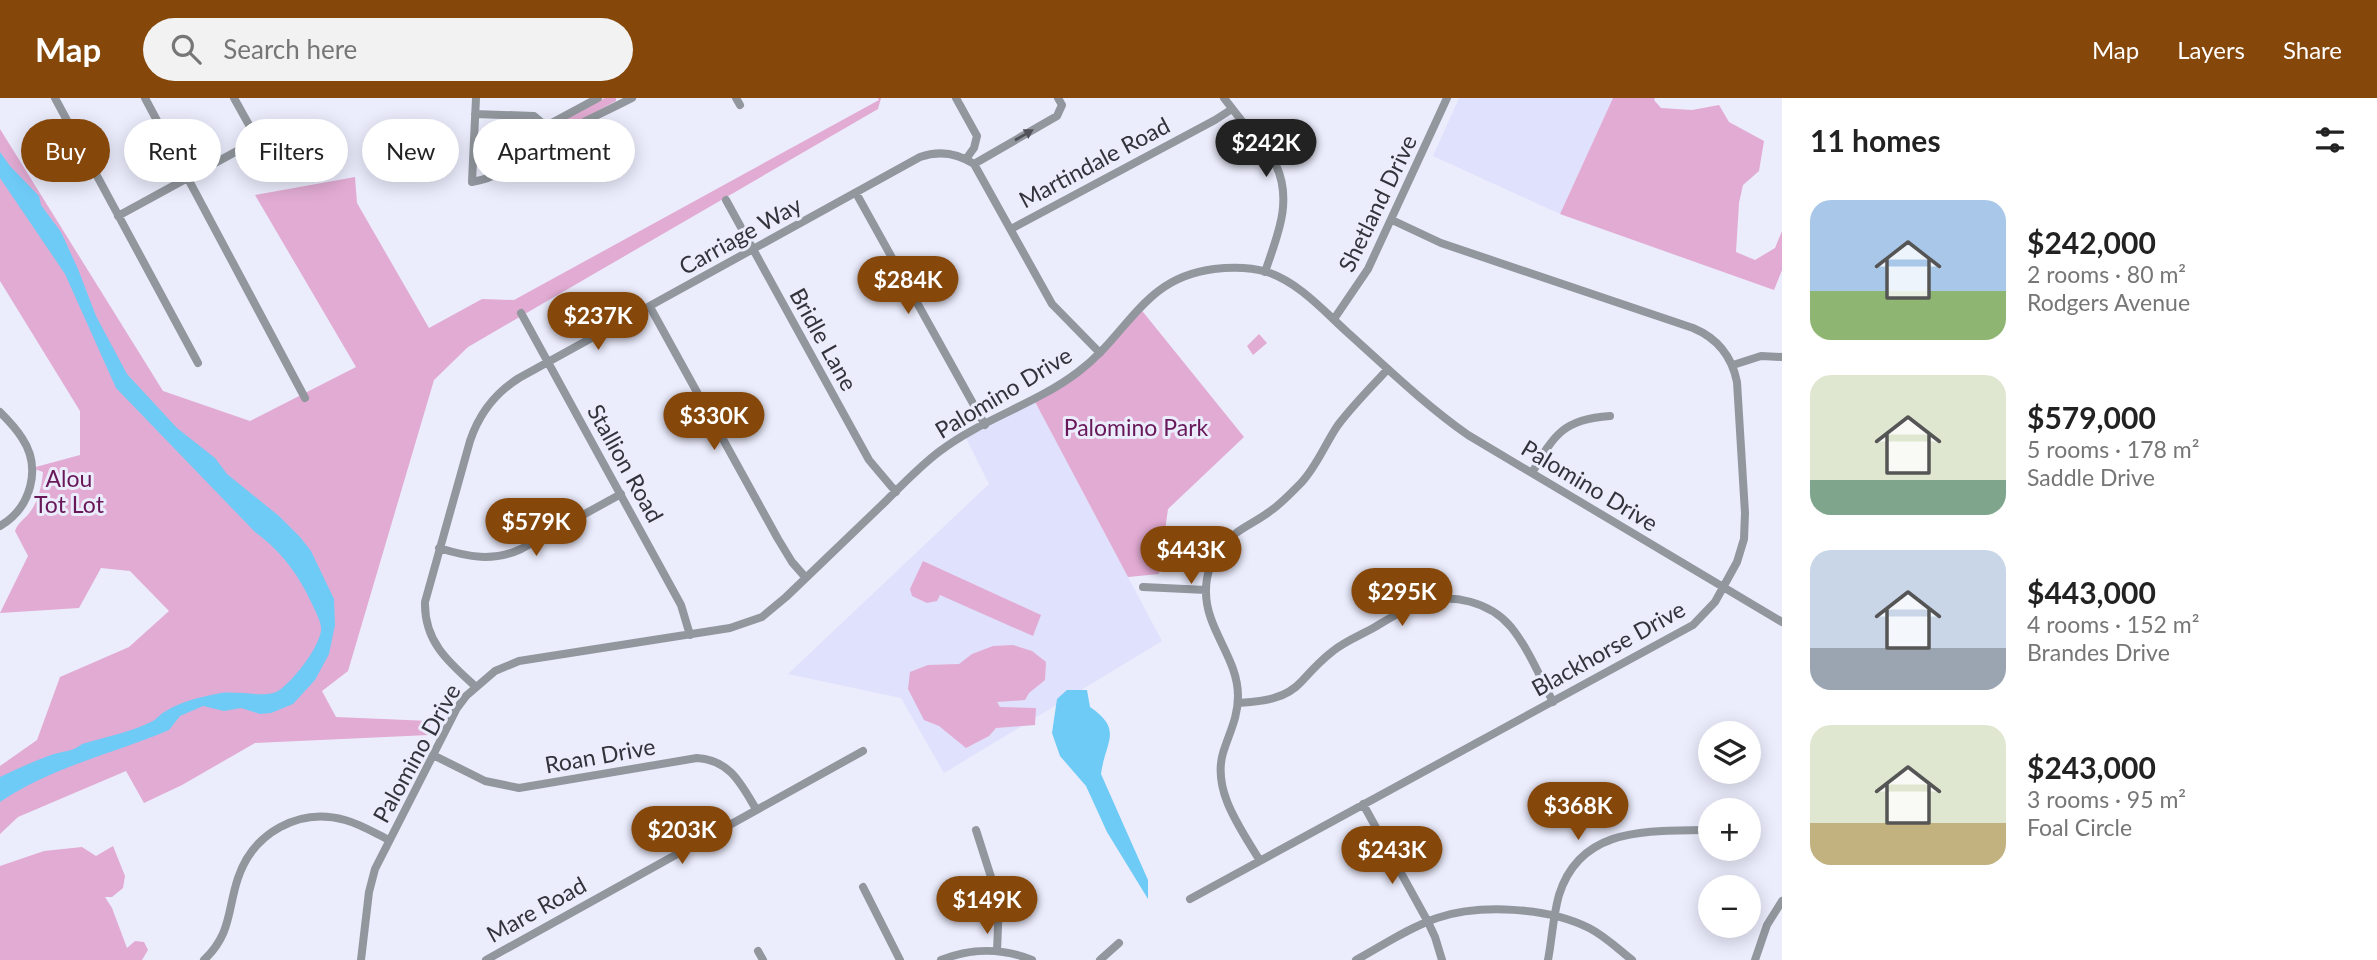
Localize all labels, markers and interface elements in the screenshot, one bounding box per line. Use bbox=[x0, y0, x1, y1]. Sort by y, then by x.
search box bbox=[143, 18, 633, 81]
text: Map bbox=[35, 29, 101, 69]
icon: search bbox=[167, 30, 205, 68]
text: Search here bbox=[223, 33, 357, 65]
text: Map bbox=[2092, 35, 2139, 64]
text: Layers bbox=[2177, 35, 2245, 64]
text: Share bbox=[2283, 35, 2342, 64]
street label: Martindale Road bbox=[1014, 111, 1174, 213]
chip: Buy bbox=[21, 119, 110, 182]
chip: Rent bbox=[124, 119, 221, 182]
chip: Filters bbox=[235, 119, 348, 182]
chip: New bbox=[362, 119, 459, 182]
chip: Apartment bbox=[473, 119, 635, 182]
pin: $242K bbox=[1217, 120, 1315, 179]
icon: filters bbox=[2311, 121, 2349, 159]
text: 11 homes bbox=[1810, 122, 1941, 158]
text: $242K bbox=[1231, 128, 1301, 156]
one-way arrow bbox=[1015, 129, 1034, 141]
street label: Shetland Drive bbox=[1332, 130, 1422, 276]
street label: Carriage Way bbox=[674, 190, 806, 280]
text: $242,000 bbox=[2027, 224, 2156, 260]
icon: home bbox=[1866, 228, 1950, 312]
pin: $284K bbox=[859, 256, 957, 316]
text: 2 rooms · 80 m² bbox=[2027, 260, 2186, 288]
text: $284K bbox=[873, 265, 943, 293]
street label: Bridle Lane bbox=[784, 283, 864, 395]
text: Rodgers Avenue bbox=[2027, 288, 2190, 316]
pin: $237K bbox=[549, 292, 647, 352]
text: $237K bbox=[563, 301, 633, 329]
street label: Palomino Drive bbox=[930, 340, 1076, 444]
pin: $330K bbox=[665, 392, 763, 452]
street label: Stallion Road bbox=[582, 399, 670, 527]
text: $579,000 bbox=[2027, 399, 2156, 435]
text: $330K bbox=[679, 401, 749, 429]
icon: home bbox=[1866, 403, 1950, 487]
park label: Palomino Park bbox=[1064, 413, 1209, 441]
street label: Palomino Drive bbox=[1517, 433, 1663, 537]
text: 5 rooms · 178 m² bbox=[2027, 435, 2199, 463]
text: Saddle Drive bbox=[2027, 463, 2155, 491]
park label: Alou Tot Lot bbox=[34, 464, 105, 518]
pin: $579K bbox=[487, 498, 585, 558]
text: $579K bbox=[501, 507, 571, 535]
pin: $443K bbox=[1142, 526, 1240, 586]
text: $443K bbox=[1156, 535, 1226, 563]
pin: $295K bbox=[1353, 568, 1451, 628]
text: $443,000 bbox=[2027, 574, 2156, 610]
text: $295K bbox=[1367, 577, 1437, 605]
icon: home bbox=[1866, 578, 1950, 662]
street label: Blackhorse Drive bbox=[1526, 594, 1690, 702]
text: 4 rooms · 152 m² bbox=[2027, 610, 2199, 638]
text: Brandes Drive bbox=[2027, 638, 2170, 666]
street label: Palomino Drive bbox=[366, 679, 466, 827]
map controls bbox=[1698, 721, 1761, 938]
button: layers bbox=[1698, 721, 1761, 784]
street label: Roan Drive bbox=[543, 732, 657, 778]
text: $243,000 bbox=[2027, 749, 2156, 785]
icon: home bbox=[1866, 753, 1950, 837]
pin: $368K bbox=[1529, 782, 1627, 842]
text: 3 rooms · 95 m² bbox=[2027, 785, 2186, 813]
text: $368K bbox=[1543, 791, 1613, 819]
button: + bbox=[1698, 798, 1761, 861]
pin: $203K bbox=[633, 806, 731, 866]
text: Foal Circle bbox=[2027, 813, 2132, 841]
text: $203K bbox=[647, 815, 717, 843]
pin: $243K bbox=[1343, 826, 1441, 886]
text: $243K bbox=[1357, 835, 1427, 863]
street label: Mare Road bbox=[481, 870, 591, 948]
button: − bbox=[1698, 875, 1761, 938]
pin: $149K bbox=[938, 876, 1036, 936]
text: $149K bbox=[952, 885, 1022, 913]

